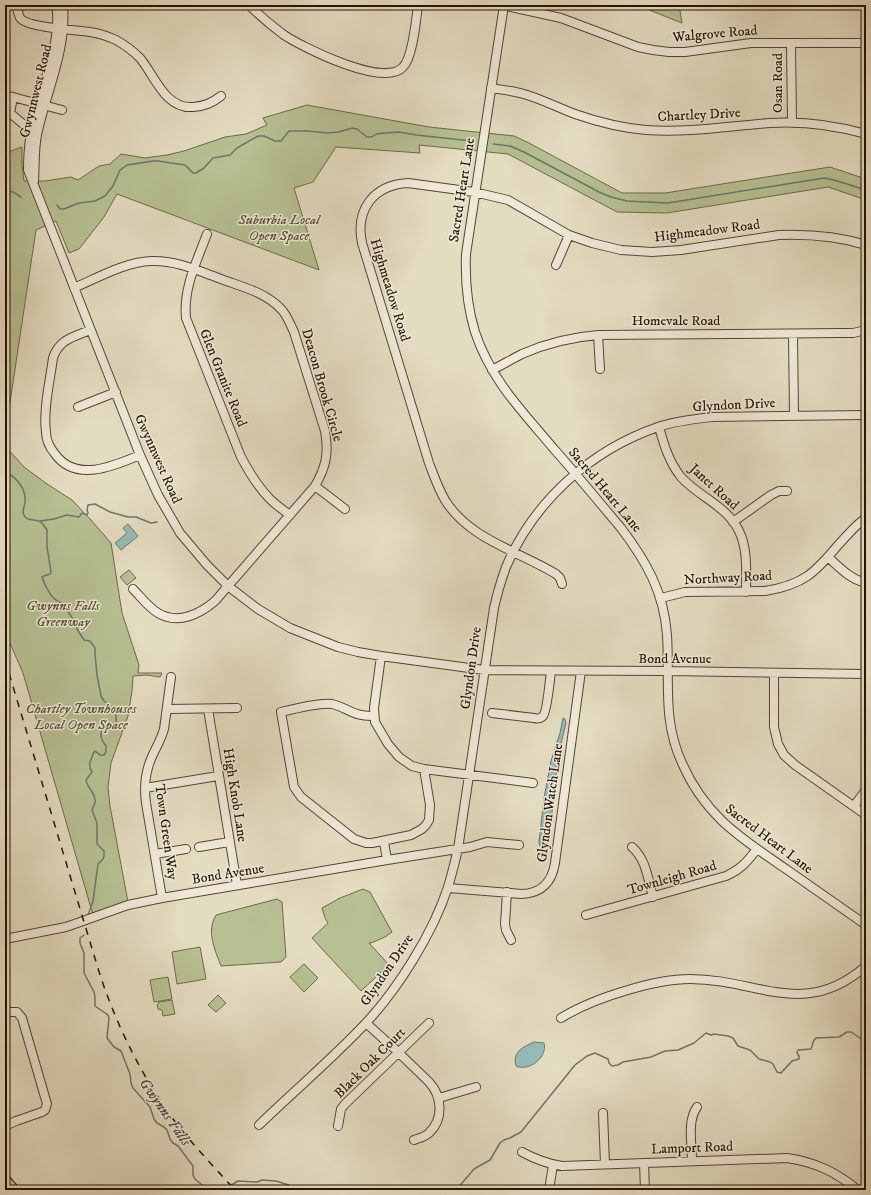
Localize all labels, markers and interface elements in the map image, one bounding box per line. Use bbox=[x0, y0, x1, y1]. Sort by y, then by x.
street label: Walgrove Road bbox=[671, 21, 758, 47]
street label: Gwynnwest Road bbox=[16, 42, 56, 140]
street label: Osan Road bbox=[769, 53, 787, 113]
street label: Chartley Drive bbox=[657, 104, 741, 126]
street label: Sacred Heart Lane bbox=[445, 136, 479, 243]
park label: Suburbia Local Open Space bbox=[237, 211, 321, 245]
street label: Highmeadow Road bbox=[653, 216, 761, 246]
street label: Highmeadow Road bbox=[366, 236, 414, 344]
street label: Homevale Road bbox=[632, 312, 720, 330]
street label: Glen Granite Road bbox=[195, 326, 251, 430]
street label: Deacon Brook Circle bbox=[297, 326, 347, 444]
street label: Glyndon Drive bbox=[692, 394, 776, 416]
street label: Gwynnwest Road bbox=[130, 412, 186, 506]
street label: Sacred Heart Lane bbox=[564, 444, 646, 536]
street label: Janet Road bbox=[684, 459, 743, 514]
street label: Northway Road bbox=[683, 567, 773, 589]
park label: Gwynns Falls Greenway bbox=[26, 597, 100, 631]
street label: Glyndon Drive bbox=[456, 625, 486, 710]
street label: Bond Avenue bbox=[638, 650, 712, 668]
park label: Chartley Townhouses Local Open Space bbox=[26, 700, 137, 734]
street label: Glyndon Watch Lane bbox=[533, 742, 567, 864]
street label: High Knob Lane bbox=[219, 747, 251, 844]
street label: Town Green Way bbox=[150, 783, 182, 881]
street label: Sacred Heart Lane bbox=[721, 800, 817, 878]
street label: Townleigh Road bbox=[625, 857, 719, 899]
street label: Bond Avenue bbox=[190, 859, 266, 889]
street label: Glyndon Drive bbox=[356, 930, 418, 1009]
street label: Black Oak Court bbox=[331, 1023, 410, 1102]
water label: Gwynns Falls bbox=[135, 1074, 196, 1150]
street label: Lamport Road bbox=[651, 1138, 733, 1158]

